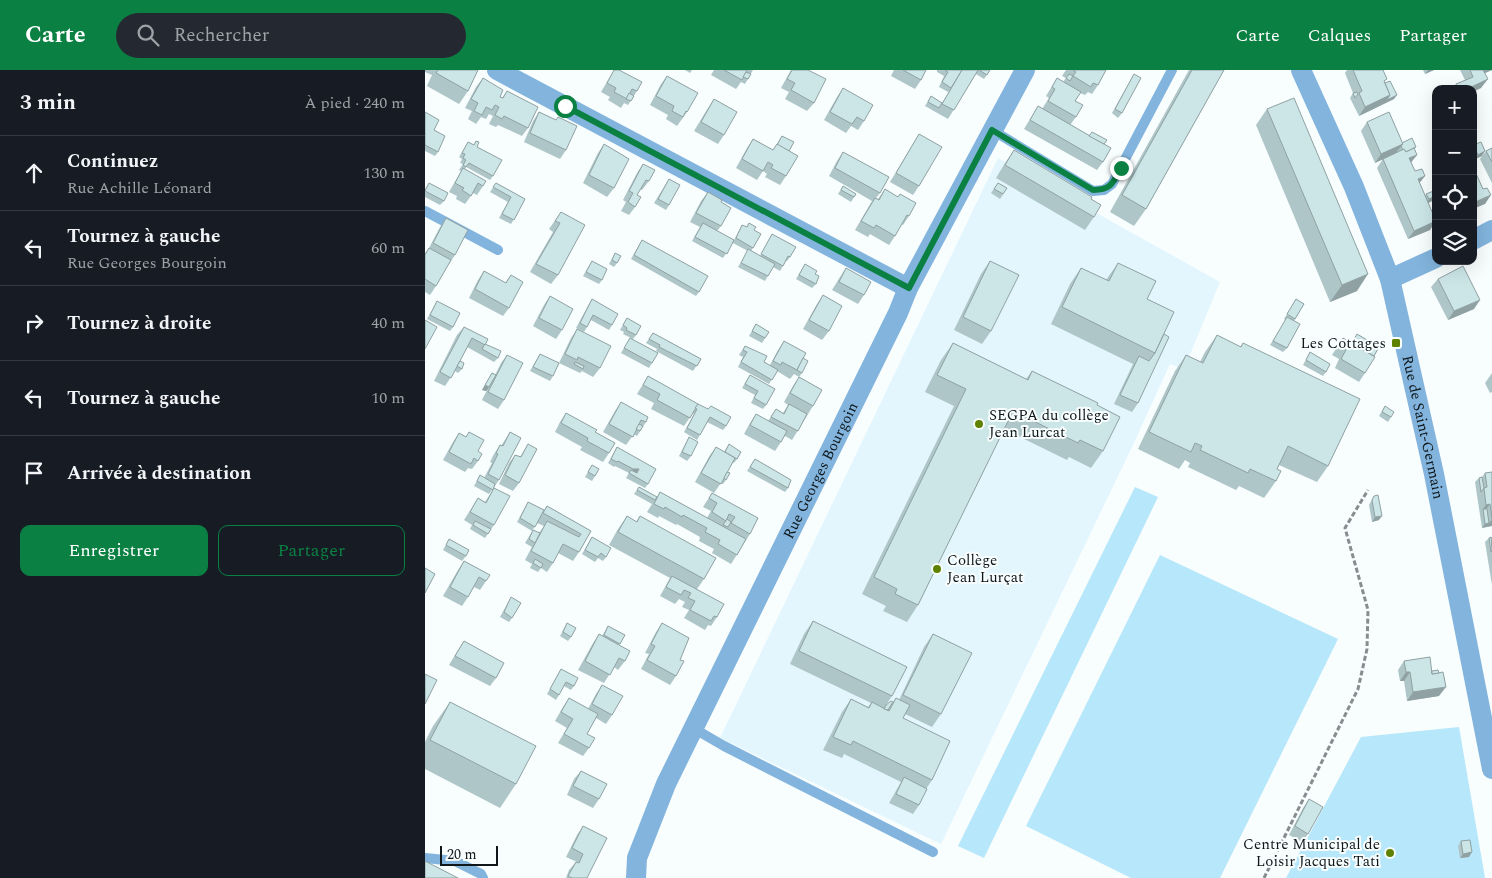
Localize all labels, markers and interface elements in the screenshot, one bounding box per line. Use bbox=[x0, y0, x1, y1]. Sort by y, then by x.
search box bbox=[116, 13, 466, 58]
text: Carte bbox=[25, 17, 86, 53]
icon: search bbox=[134, 21, 162, 49]
text: Rechercher bbox=[174, 21, 269, 50]
text: Carte bbox=[1236, 22, 1280, 49]
text: Calques bbox=[1308, 22, 1371, 49]
text: Partager bbox=[1399, 22, 1467, 49]
map controls bbox=[1432, 85, 1477, 265]
button: + bbox=[1432, 85, 1477, 130]
text: 3 min bbox=[20, 87, 76, 119]
text: À pied · 240 m bbox=[304, 91, 405, 115]
route start bbox=[554, 95, 577, 118]
button: − bbox=[1432, 130, 1477, 175]
text: Continuez bbox=[67, 147, 158, 176]
route end bbox=[1110, 157, 1133, 180]
icon: ahead bbox=[20, 159, 48, 187]
text: 130 m bbox=[363, 161, 405, 185]
button: locate bbox=[1432, 175, 1477, 220]
text: Rue Achille Léonard bbox=[67, 176, 212, 200]
button: layers bbox=[1432, 220, 1477, 265]
text: Tournez à gauche bbox=[67, 222, 220, 251]
icon: left bbox=[20, 234, 48, 262]
text: 60 m bbox=[371, 236, 405, 260]
text: Rue Georges Bourgoin bbox=[67, 251, 227, 275]
icon: right bbox=[20, 309, 48, 337]
text: Tournez à droite bbox=[67, 309, 211, 338]
text: 40 m bbox=[371, 311, 405, 335]
place label: Les Cottages bbox=[1300, 332, 1386, 355]
marker: Les Cottages bbox=[1390, 337, 1402, 349]
street label: Rue de Saint-Germain bbox=[1396, 353, 1450, 501]
icon: left bbox=[20, 384, 48, 412]
text: Tournez à gauche bbox=[67, 384, 220, 413]
text: 10 m bbox=[371, 386, 405, 410]
street label: Rue Georges Bourgoin bbox=[777, 398, 864, 543]
place label: SEGPA du collège Jean Lurcat bbox=[989, 404, 1109, 444]
marker: SEGPA du collège Jean Lurcat bbox=[973, 418, 985, 430]
icon: arrive bbox=[20, 459, 48, 487]
text: Arrivée à destination bbox=[67, 459, 251, 488]
button: Enregistrer bbox=[20, 525, 208, 576]
button: Partager bbox=[218, 525, 405, 576]
place label: Collège Jean Lurçat bbox=[947, 549, 1023, 589]
marker: Collège Jean Lurçat bbox=[931, 563, 943, 575]
place label: Centre Municipal de Loisir Jacques Tati bbox=[1243, 833, 1380, 873]
scale bar bbox=[440, 843, 497, 866]
text: 20 m bbox=[447, 844, 477, 865]
marker: Centre Municipal de Loisir Jacques Tati bbox=[1384, 847, 1396, 859]

